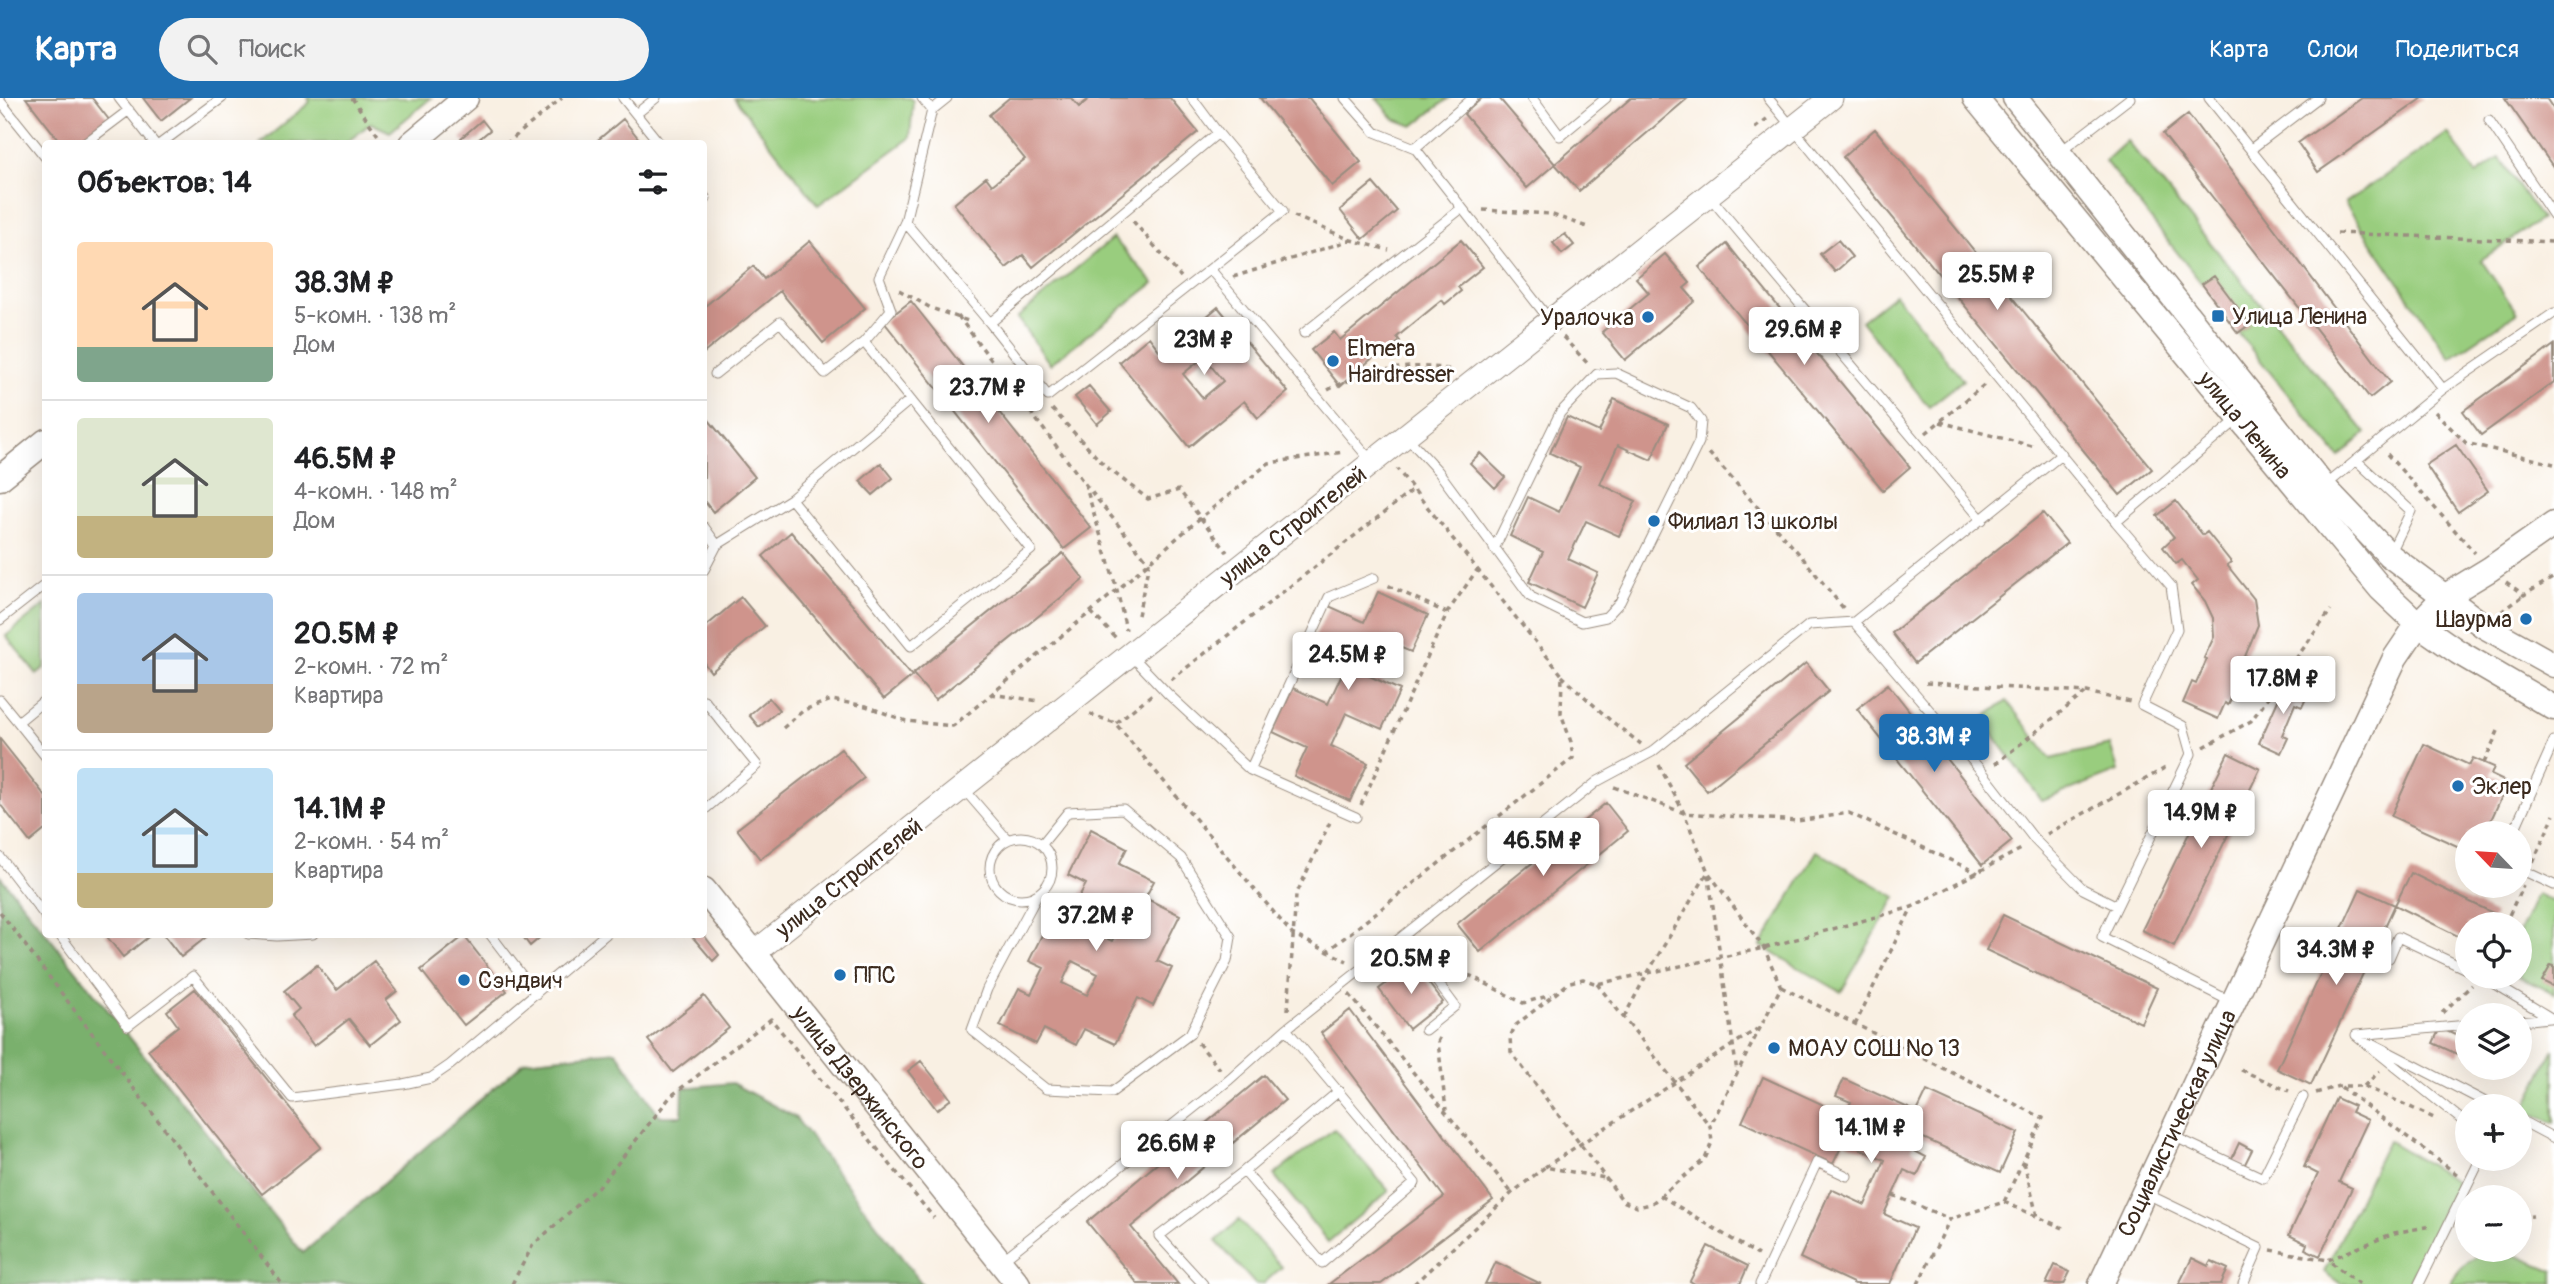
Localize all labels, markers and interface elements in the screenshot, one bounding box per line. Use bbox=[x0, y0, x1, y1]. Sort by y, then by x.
search box bbox=[159, 18, 649, 81]
text: Карта bbox=[35, 29, 117, 70]
icon: search bbox=[183, 30, 221, 68]
text: Поиск bbox=[239, 33, 307, 65]
text: Карта bbox=[2209, 35, 2269, 64]
text: Слои bbox=[2307, 35, 2358, 64]
text: Поделиться bbox=[2396, 35, 2519, 64]
icon: filters bbox=[634, 163, 672, 201]
text: Объектов: 14 bbox=[77, 164, 252, 201]
pin: 25.5M ₽ bbox=[1932, 252, 2062, 312]
text: 25.5M ₽ bbox=[1958, 260, 2036, 289]
text: 38.3M ₽ bbox=[294, 264, 395, 301]
icon: home bbox=[133, 270, 217, 354]
text: 5-комн. · 138 m² bbox=[294, 301, 456, 330]
place label: Улица Ленина bbox=[2232, 302, 2367, 331]
place label: Уралочка bbox=[1540, 303, 1634, 332]
pin: 29.6M ₽ bbox=[1739, 308, 1869, 367]
marker: Улица Ленина bbox=[2210, 308, 2226, 324]
marker: Уралочка bbox=[1640, 309, 1656, 325]
text: 29.6M ₽ bbox=[1765, 315, 1843, 344]
pin: 23M ₽ bbox=[1155, 317, 1253, 377]
text: 23M ₽ bbox=[1174, 325, 1234, 354]
text: Дом bbox=[294, 330, 335, 359]
place label: Elmera Hairdresser bbox=[1347, 334, 1455, 389]
marker: Elmera Hairdresser bbox=[1325, 353, 1341, 369]
street label: улица Ленина bbox=[2192, 364, 2298, 485]
pin: 23.7M ₽ bbox=[923, 366, 1053, 425]
text: 23.7M ₽ bbox=[949, 373, 1027, 402]
text: 46.5M ₽ bbox=[294, 440, 398, 477]
icon: home bbox=[133, 446, 217, 530]
street label: улица Строителей bbox=[1213, 460, 1372, 593]
text: 4-комн. · 148 m² bbox=[294, 477, 458, 506]
text: Дом bbox=[294, 506, 335, 535]
place label: Филиал 13 школы bbox=[1668, 507, 1838, 536]
marker: Филиал 13 школы bbox=[1646, 513, 1662, 529]
place label: Шаурма bbox=[2436, 605, 2512, 634]
marker: Шаурма bbox=[2518, 611, 2534, 627]
text: 20.5M ₽ bbox=[294, 615, 400, 652]
icon: home bbox=[133, 621, 217, 705]
pin: 24.5M ₽ bbox=[1283, 632, 1413, 692]
text: 24.5M ₽ bbox=[1308, 640, 1388, 669]
text: 2-комн. · 72 m² bbox=[294, 652, 448, 681]
pin: 17.8M ₽ bbox=[2218, 656, 2348, 716]
text: 17.8M ₽ bbox=[2246, 664, 2320, 693]
text: Квартира bbox=[294, 681, 383, 710]
pin: 38.3M ₽ bbox=[1869, 714, 1999, 774]
text: 38.3M ₽ bbox=[1895, 722, 1973, 751]
place label: Эклер bbox=[2472, 772, 2532, 801]
marker: Эклер bbox=[2450, 778, 2466, 794]
text: 14.1M ₽ bbox=[294, 790, 388, 827]
pin: 14.9M ₽ bbox=[2136, 790, 2266, 850]
icon: home bbox=[133, 796, 217, 880]
text: 14.9M ₽ bbox=[2164, 798, 2238, 827]
street label: улица Строителей bbox=[769, 812, 928, 945]
pin: 46.5M ₽ bbox=[1478, 818, 1608, 878]
north arrow bbox=[2455, 821, 2532, 898]
map controls bbox=[2455, 821, 2532, 1262]
text: 46.5M ₽ bbox=[1503, 826, 1583, 855]
text: 2-комн. · 54 m² bbox=[294, 827, 449, 856]
text: Квартира bbox=[294, 856, 383, 885]
pin: 37.2M ₽ bbox=[1031, 894, 1161, 953]
text: 37.2M ₽ bbox=[1057, 901, 1135, 930]
button: locate bbox=[2455, 912, 2532, 989]
pin: 34.3M ₽ bbox=[2271, 928, 2401, 987]
text: 34.3M ₽ bbox=[2296, 935, 2376, 964]
pin: 20.5M ₽ bbox=[1346, 936, 1476, 996]
text: 20.5M ₽ bbox=[1370, 944, 1452, 973]
place label: ППС bbox=[854, 961, 896, 990]
place label: Сэндвич bbox=[478, 966, 563, 995]
marker: ППС bbox=[832, 967, 848, 983]
marker: Сэндвич bbox=[456, 972, 472, 988]
street label: улица Дзержинского bbox=[786, 998, 935, 1175]
button: layers bbox=[2455, 1003, 2532, 1080]
street label: Социалистическая улица bbox=[2111, 1005, 2242, 1241]
place label: МОАУ СОШ № 13 bbox=[1788, 1034, 1960, 1063]
marker: МОАУ СОШ № 13 bbox=[1766, 1040, 1782, 1056]
button: + bbox=[2455, 1094, 2532, 1171]
pin: 14.1M ₽ bbox=[1806, 1105, 1936, 1165]
text: 14.1M ₽ bbox=[1835, 1113, 1907, 1142]
pin: 26.6M ₽ bbox=[1112, 1122, 1242, 1181]
text: 26.6M ₽ bbox=[1137, 1129, 1217, 1158]
button: − bbox=[2455, 1185, 2532, 1262]

